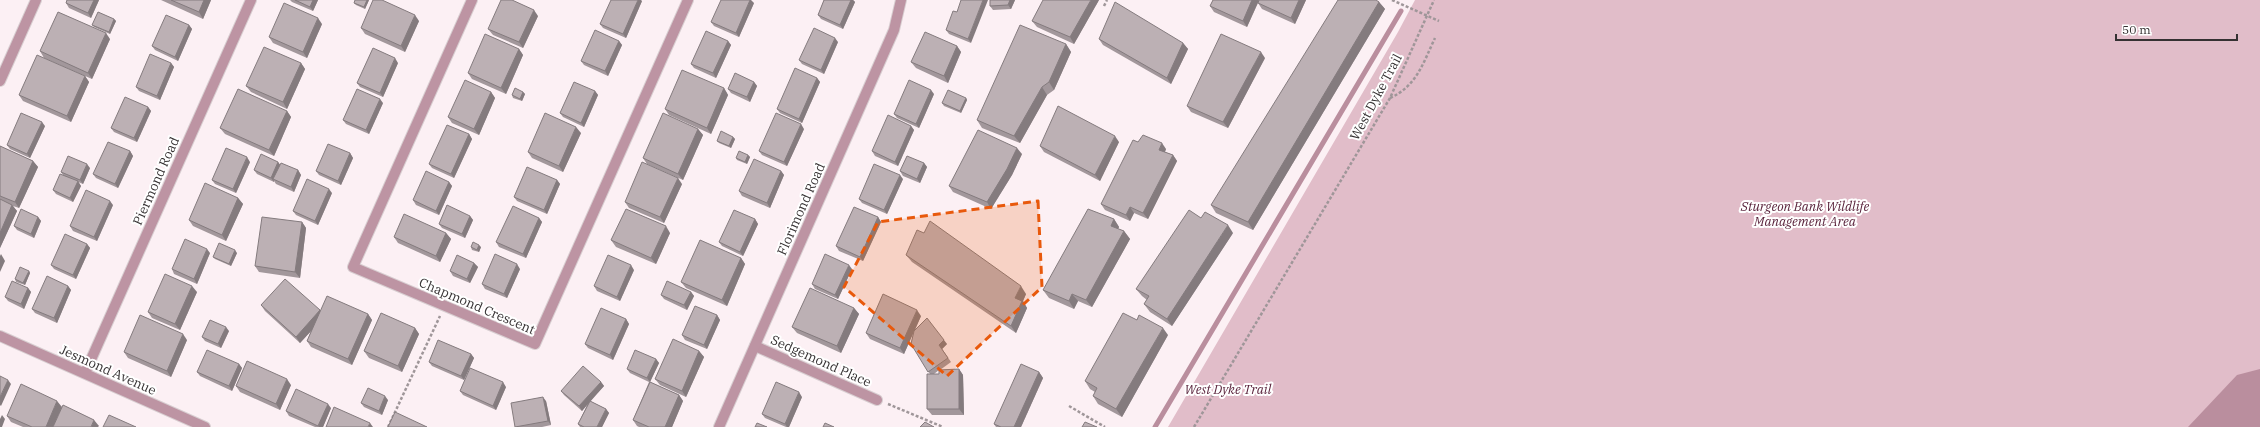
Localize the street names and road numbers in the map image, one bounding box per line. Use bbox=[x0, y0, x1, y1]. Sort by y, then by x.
street label: West Dyke Trail bbox=[1346, 51, 1406, 143]
street label: Piermond Road bbox=[129, 134, 183, 228]
street label: Florimond Road bbox=[773, 160, 829, 258]
street label: Chapmond Crescent bbox=[416, 274, 538, 338]
street label: Sedgemond Place bbox=[768, 331, 874, 391]
street label: Jesmond Avenue bbox=[57, 341, 159, 399]

